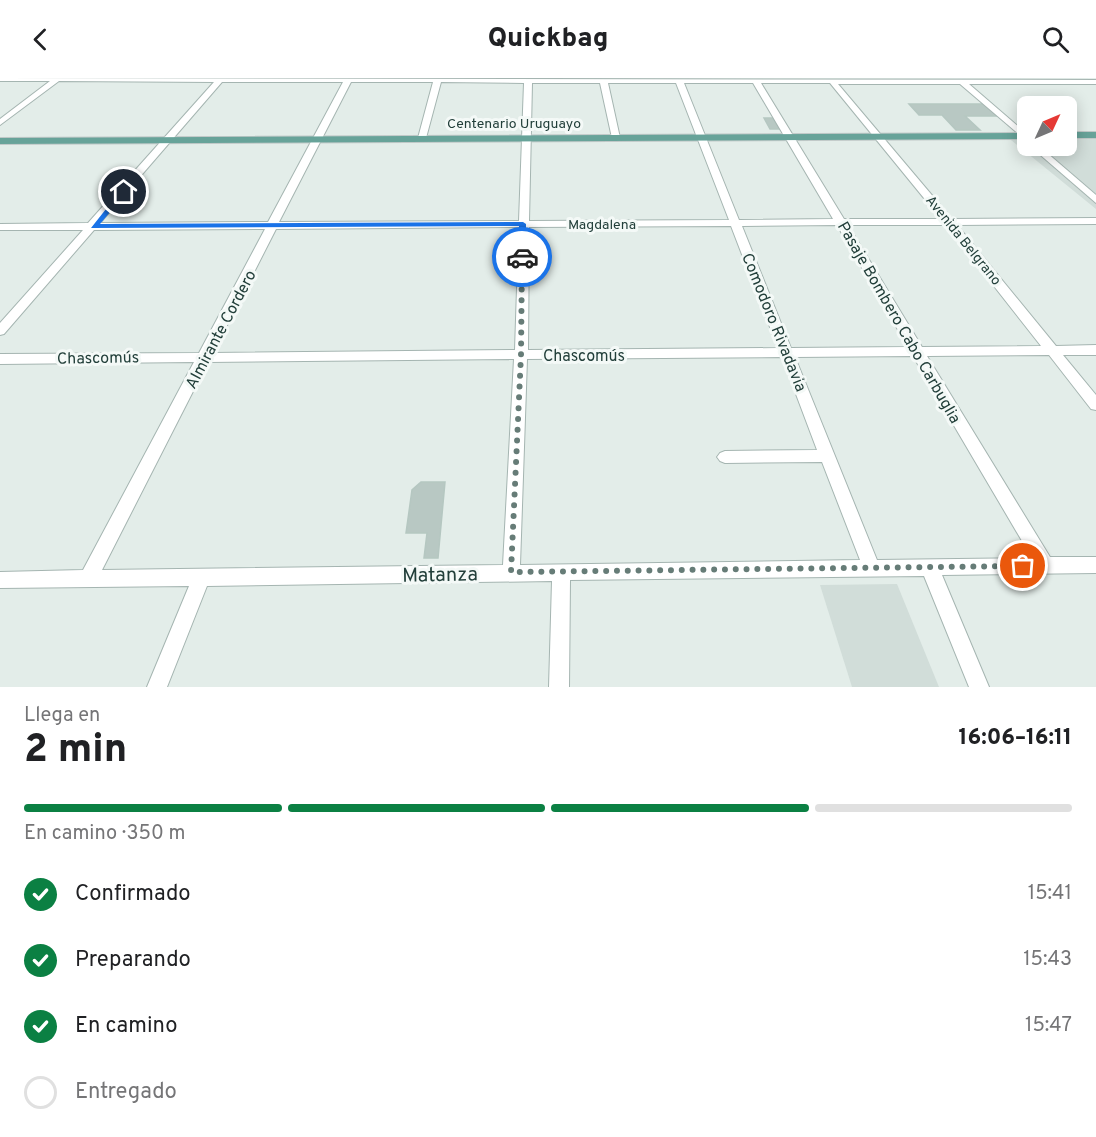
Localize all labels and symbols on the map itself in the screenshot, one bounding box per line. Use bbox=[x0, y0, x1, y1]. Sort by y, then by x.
north arrow bbox=[1017, 96, 1077, 156]
street label: Centenario Uruguayo bbox=[447, 116, 581, 133]
pin bbox=[98, 166, 149, 217]
street label: Avenida Belgrano bbox=[921, 193, 1004, 289]
street label: Magdalena bbox=[568, 217, 636, 234]
street label: Pasaje Bombero Cabo Carbuglia bbox=[832, 218, 964, 428]
courier bbox=[492, 227, 552, 287]
street label: Comodoro Rivadavia bbox=[736, 250, 810, 395]
street label: Almirante Cordero bbox=[182, 267, 262, 393]
street label: Chascomús bbox=[543, 347, 625, 367]
street label: Chascomús bbox=[57, 348, 139, 370]
pin bbox=[997, 540, 1048, 591]
street label: Matanza bbox=[402, 562, 478, 590]

